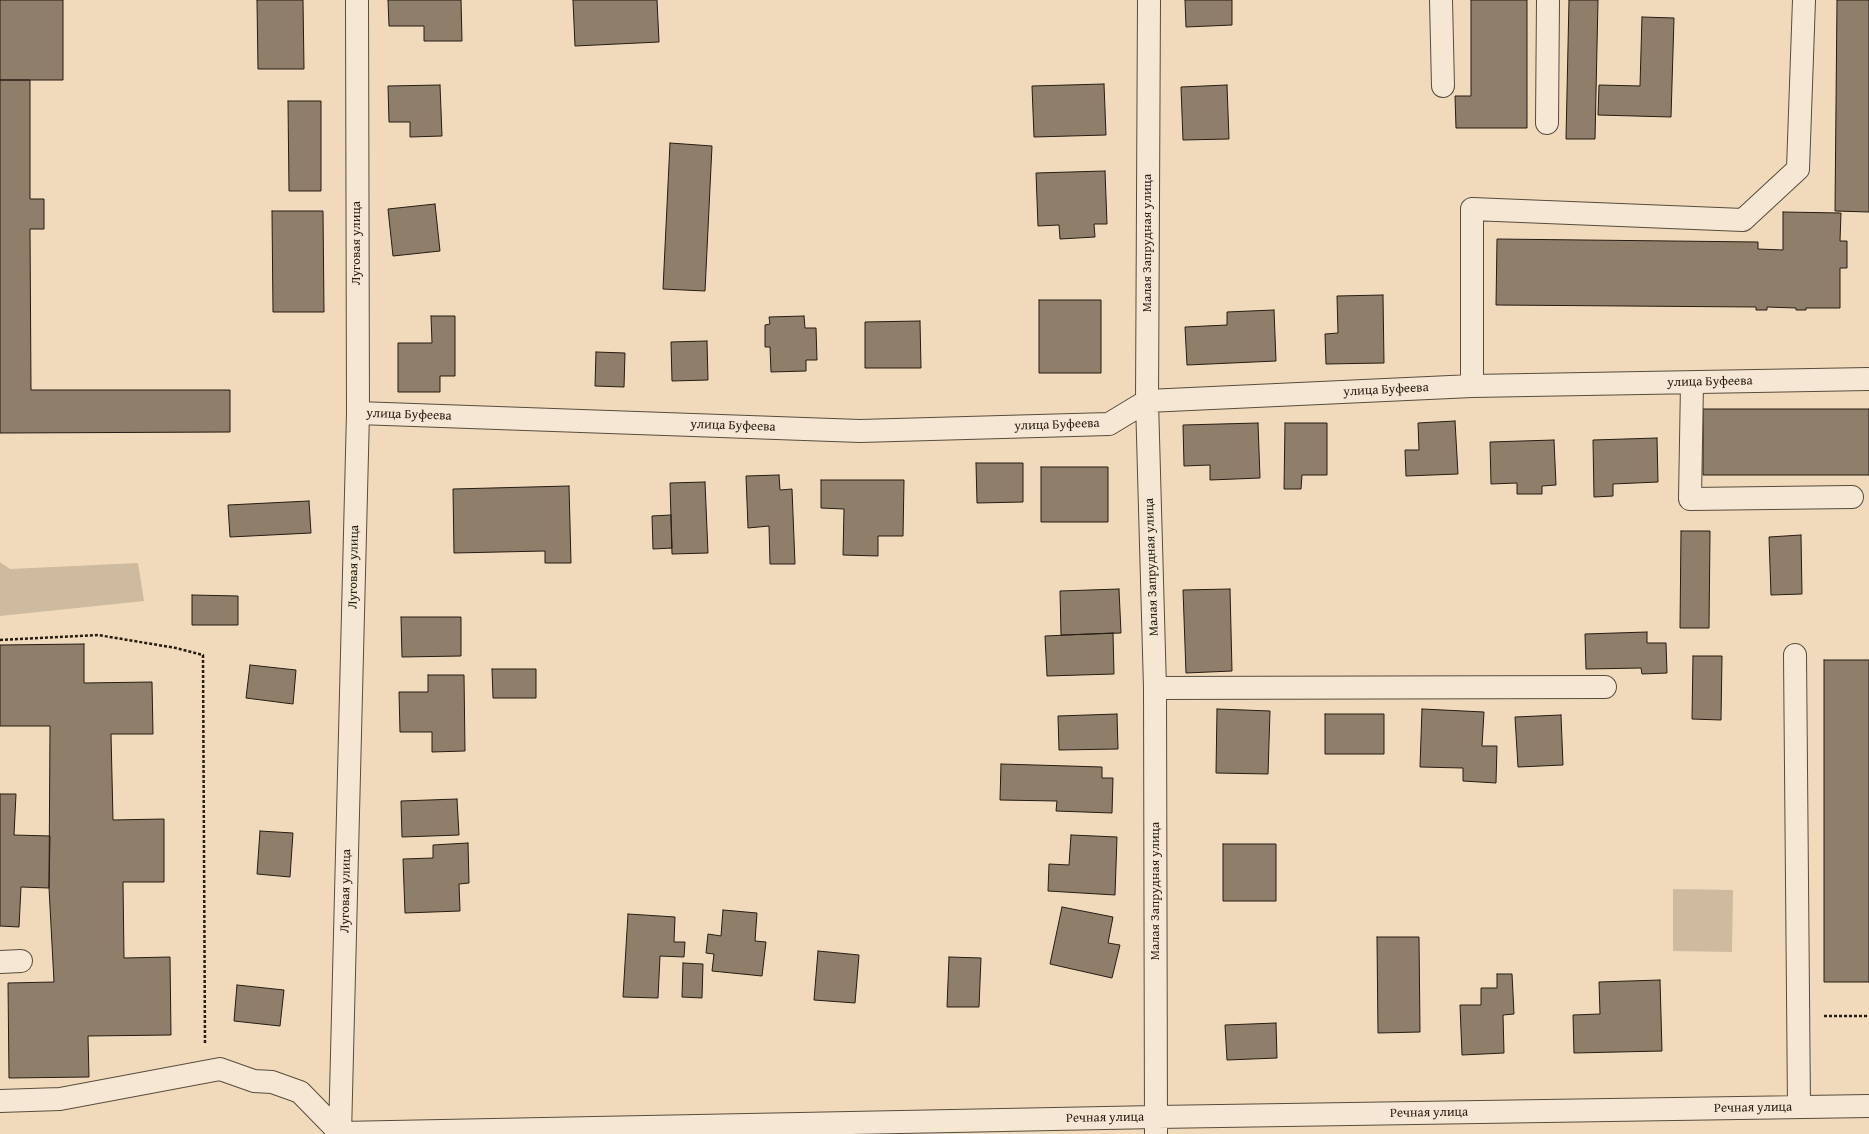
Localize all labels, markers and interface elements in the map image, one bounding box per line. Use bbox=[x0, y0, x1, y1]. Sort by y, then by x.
street label: Малая Запрудная улица bbox=[1140, 174, 1156, 312]
street label: Луговая улица bbox=[349, 201, 365, 285]
street label: улица Буфеева bbox=[1667, 373, 1753, 391]
street label: улица Буфеева bbox=[1343, 380, 1429, 400]
street label: улица Буфеева bbox=[366, 406, 452, 424]
street label: улица Буфеева bbox=[1014, 416, 1100, 434]
street label: улица Буфеева bbox=[690, 417, 776, 435]
street label: Малая Запрудная улица bbox=[1142, 498, 1162, 636]
street label: Луговая улица bbox=[345, 525, 363, 609]
street label: Малая Запрудная улица bbox=[1148, 822, 1164, 960]
street label: Луговая улица bbox=[337, 849, 355, 933]
street label: Речная улица bbox=[1714, 1100, 1792, 1116]
street label: Речная улица bbox=[1390, 1105, 1468, 1121]
street label: Речная улица bbox=[1066, 1110, 1144, 1126]

